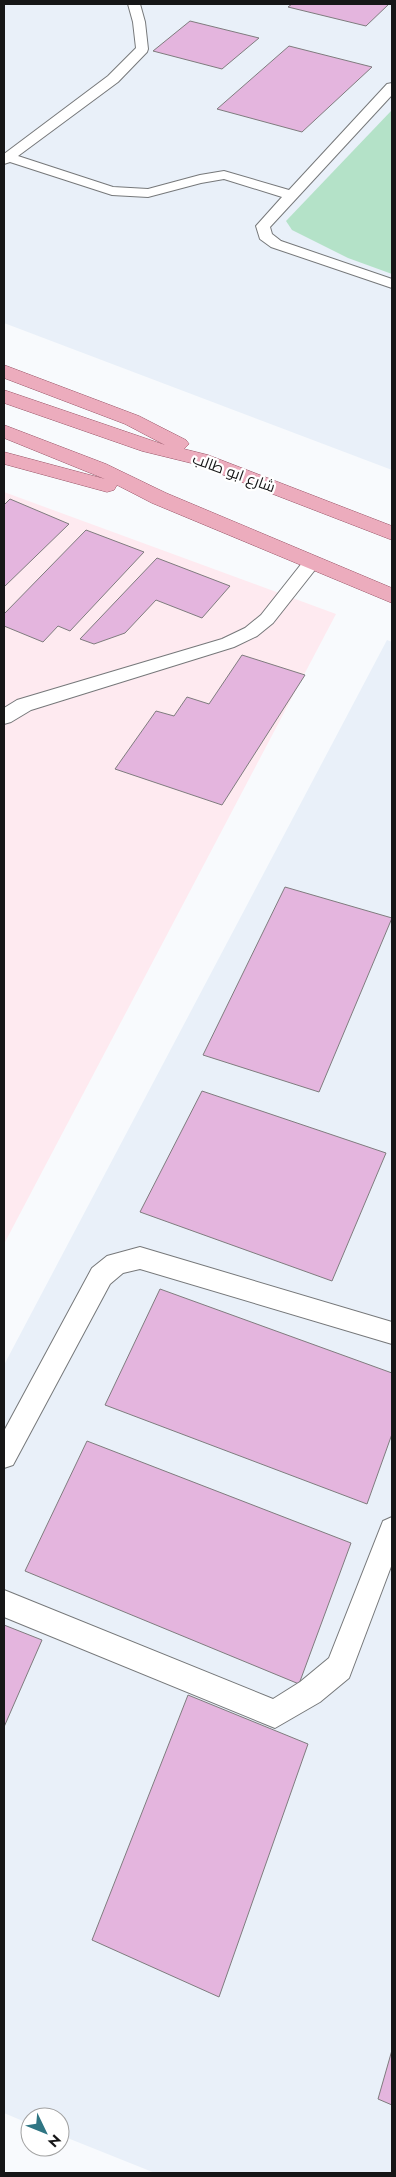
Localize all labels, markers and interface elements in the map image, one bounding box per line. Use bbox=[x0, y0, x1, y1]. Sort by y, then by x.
street label: شارع ابو طالب bbox=[189, 448, 279, 498]
north arrow bbox=[20, 2107, 70, 2157]
text: N bbox=[43, 2130, 66, 2152]

